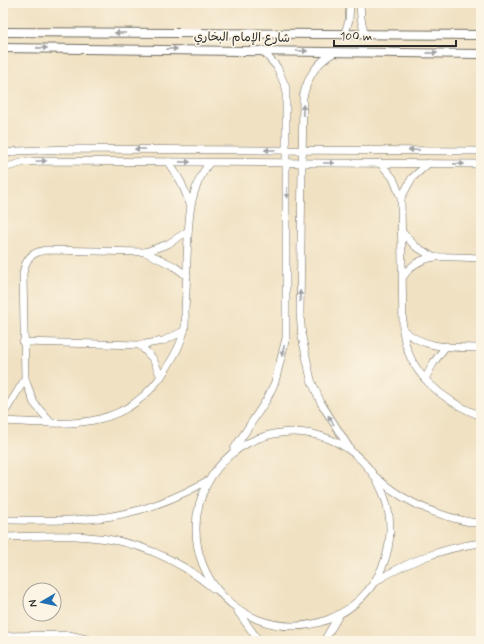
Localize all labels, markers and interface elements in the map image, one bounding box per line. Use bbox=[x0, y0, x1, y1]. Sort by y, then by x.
scale bar bbox=[334, 22, 456, 48]
one-way arrow bbox=[114, 29, 126, 36]
street label: شارع الإمام البخاري bbox=[194, 29, 290, 47]
text: 100 m bbox=[340, 29, 372, 45]
one-way arrow bbox=[36, 45, 49, 51]
one-way arrow bbox=[166, 46, 178, 53]
one-way arrow bbox=[296, 48, 309, 54]
one-way arrow bbox=[426, 50, 439, 56]
one-way arrow bbox=[299, 104, 306, 116]
one-way arrow bbox=[133, 146, 146, 152]
one-way arrow bbox=[263, 147, 276, 153]
one-way arrow bbox=[407, 147, 420, 153]
one-way arrow bbox=[35, 158, 47, 165]
one-way arrow bbox=[179, 159, 192, 165]
one-way arrow bbox=[323, 160, 336, 166]
one-way arrow bbox=[453, 160, 465, 167]
one-way arrow bbox=[284, 187, 290, 200]
one-way arrow bbox=[297, 289, 303, 302]
one-way arrow bbox=[280, 345, 286, 357]
one-way arrow bbox=[327, 414, 334, 426]
north arrow bbox=[22, 582, 62, 622]
text: N bbox=[26, 599, 41, 608]

